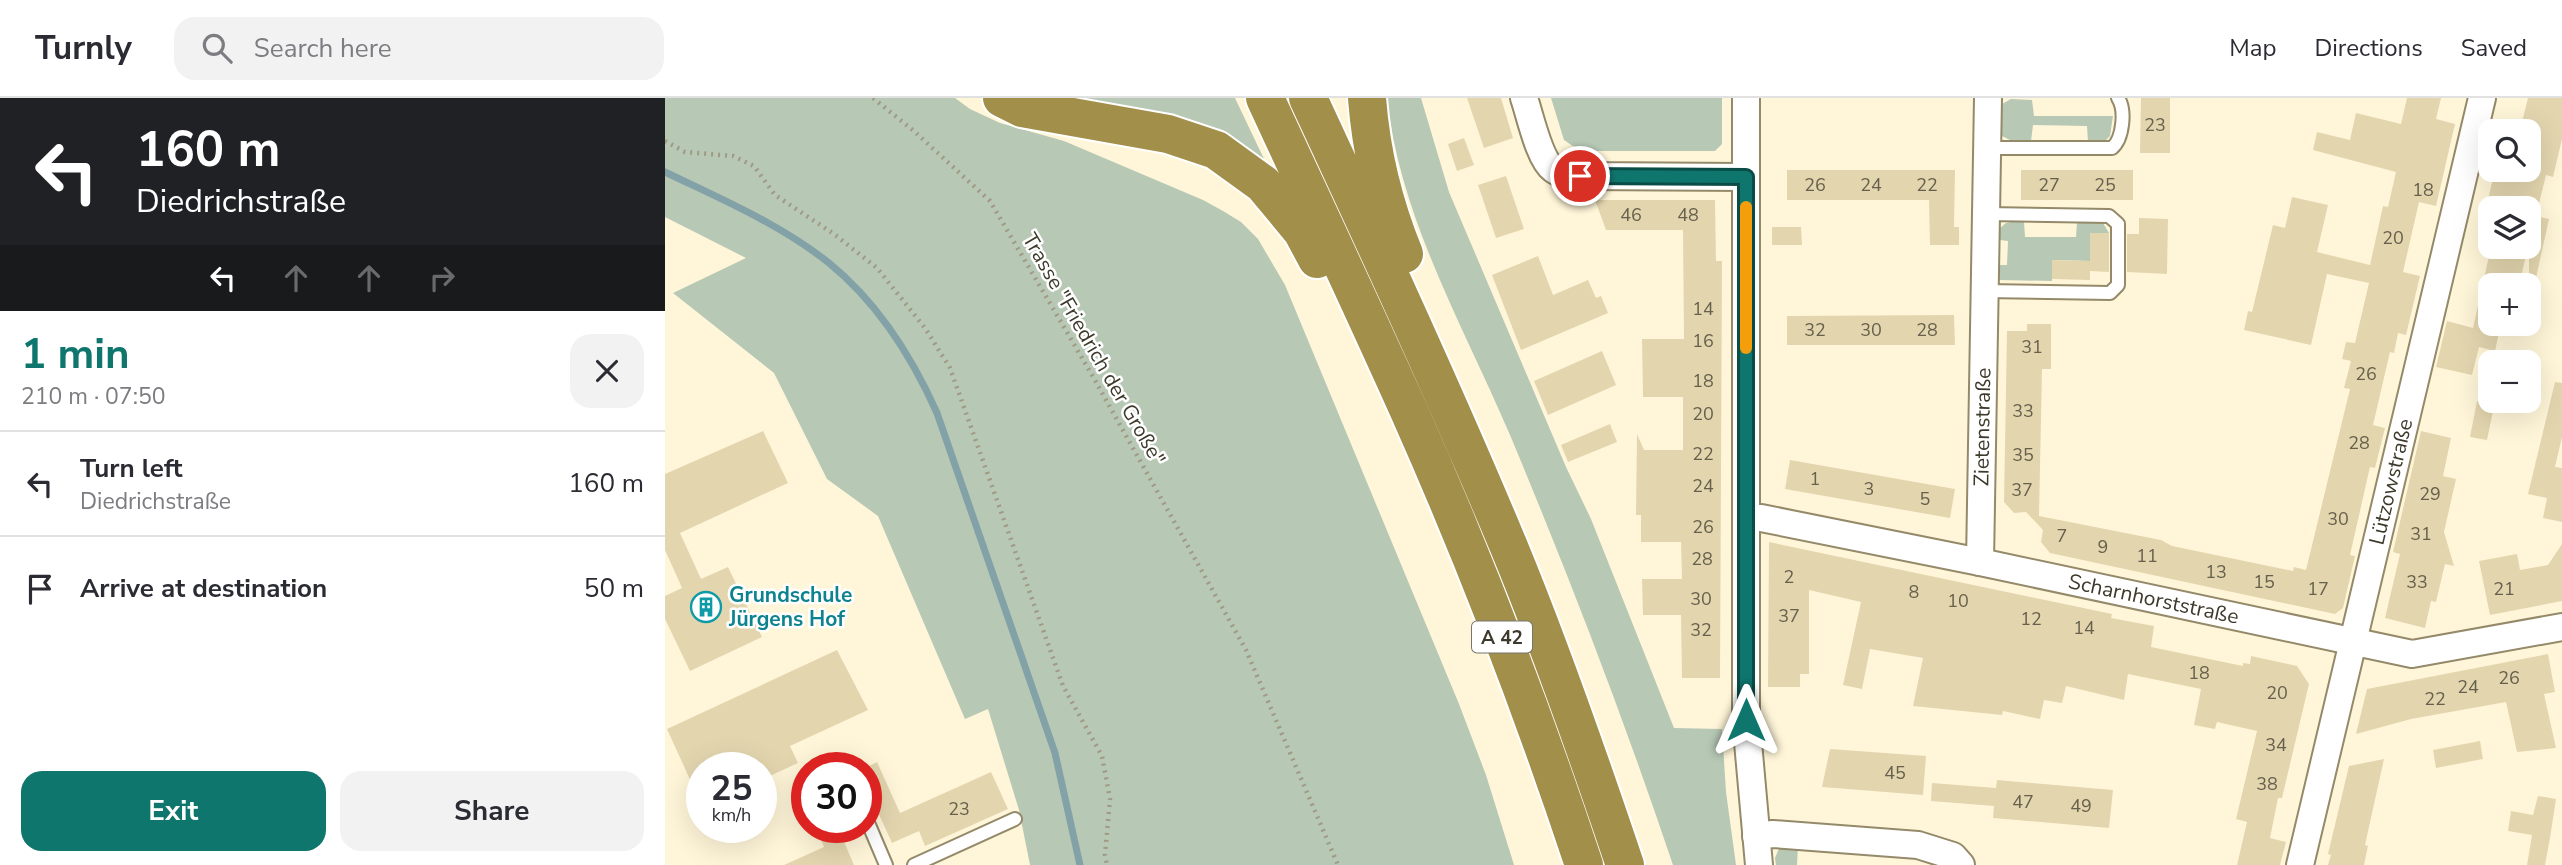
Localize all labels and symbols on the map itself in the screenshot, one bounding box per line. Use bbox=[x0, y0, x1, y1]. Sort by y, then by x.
house number: 23 bbox=[2144, 113, 2166, 137]
pin bbox=[1550, 146, 1610, 206]
house number: 26 bbox=[1804, 173, 1826, 197]
house number: 24 bbox=[1860, 173, 1882, 197]
house number: 22 bbox=[1916, 173, 1938, 197]
house number: 27 bbox=[2038, 173, 2060, 197]
house number: 25 bbox=[2094, 173, 2116, 197]
house number: 18 bbox=[2412, 178, 2434, 202]
house number: 46 bbox=[1620, 203, 1642, 227]
house number: 48 bbox=[1677, 203, 1699, 227]
house number: 20 bbox=[2382, 226, 2404, 250]
street label: Trasse "Friedrich der Große" bbox=[1016, 228, 1172, 470]
house number: 14 bbox=[1692, 297, 1714, 321]
house number: 32 bbox=[1804, 318, 1826, 342]
house number: 30 bbox=[1860, 318, 1882, 342]
house number: 28 bbox=[1916, 318, 1938, 342]
house number: 16 bbox=[1692, 329, 1714, 353]
house number: 31 bbox=[2021, 335, 2043, 359]
house number: 26 bbox=[2355, 362, 2377, 386]
street label: Zietenstraße bbox=[1967, 367, 1997, 487]
house number: 18 bbox=[1692, 369, 1714, 393]
house number: 33 bbox=[2012, 399, 2034, 423]
house number: 20 bbox=[1692, 402, 1714, 426]
street label: Lützowstraße bbox=[2362, 416, 2419, 548]
house number: 28 bbox=[2348, 431, 2370, 455]
house number: 22 bbox=[1692, 442, 1714, 466]
house number: 35 bbox=[2012, 443, 2034, 467]
house number: 1 bbox=[1810, 467, 1820, 491]
house number: 24 bbox=[1692, 474, 1714, 498]
house number: 3 bbox=[1864, 477, 1874, 501]
house number: 37 bbox=[2011, 478, 2033, 502]
house number: 29 bbox=[2419, 482, 2441, 506]
house number: 5 bbox=[1920, 487, 1930, 511]
house number: 30 bbox=[2327, 507, 2349, 531]
house number: 26 bbox=[1692, 515, 1714, 539]
house number: 31 bbox=[2410, 522, 2432, 546]
house number: 7 bbox=[2057, 524, 2067, 548]
house number: 9 bbox=[2098, 535, 2108, 559]
house number: 11 bbox=[2136, 544, 2158, 568]
house number: 28 bbox=[1691, 547, 1713, 571]
house number: 13 bbox=[2205, 560, 2227, 584]
house number: 2 bbox=[1784, 565, 1794, 589]
street label: Scharnhorststraße bbox=[2066, 567, 2242, 631]
house number: 15 bbox=[2253, 570, 2275, 594]
house number: 33 bbox=[2406, 570, 2428, 594]
house number: 17 bbox=[2307, 577, 2329, 601]
house number: 21 bbox=[2493, 577, 2515, 601]
house number: 8 bbox=[1909, 580, 1919, 604]
place label: Grundschule Jürgens Hof bbox=[728, 581, 852, 633]
house number: 30 bbox=[1690, 587, 1712, 611]
house number: 10 bbox=[1947, 589, 1969, 613]
building icon: Grundschule Jürgens Hof bbox=[689, 590, 723, 624]
house number: 37 bbox=[1778, 604, 1800, 628]
house number: 12 bbox=[2020, 607, 2042, 631]
house number: 14 bbox=[2073, 616, 2095, 640]
house number: 32 bbox=[1690, 618, 1712, 642]
road number: A 42 bbox=[1472, 622, 1532, 652]
house number: 18 bbox=[2188, 661, 2210, 685]
house number: 26 bbox=[2498, 666, 2520, 690]
house number: 24 bbox=[2457, 675, 2479, 699]
house number: 20 bbox=[2266, 681, 2288, 705]
position arrow bbox=[1709, 683, 1783, 757]
house number: 22 bbox=[2424, 687, 2446, 711]
house number: 34 bbox=[2265, 733, 2287, 757]
speed limit sign: 30 bbox=[791, 752, 882, 843]
house number: 45 bbox=[1884, 761, 1906, 785]
house number: 38 bbox=[2256, 772, 2278, 796]
house number: 47 bbox=[2012, 790, 2034, 814]
house number: 49 bbox=[2070, 794, 2092, 818]
house number: 23 bbox=[948, 797, 970, 821]

